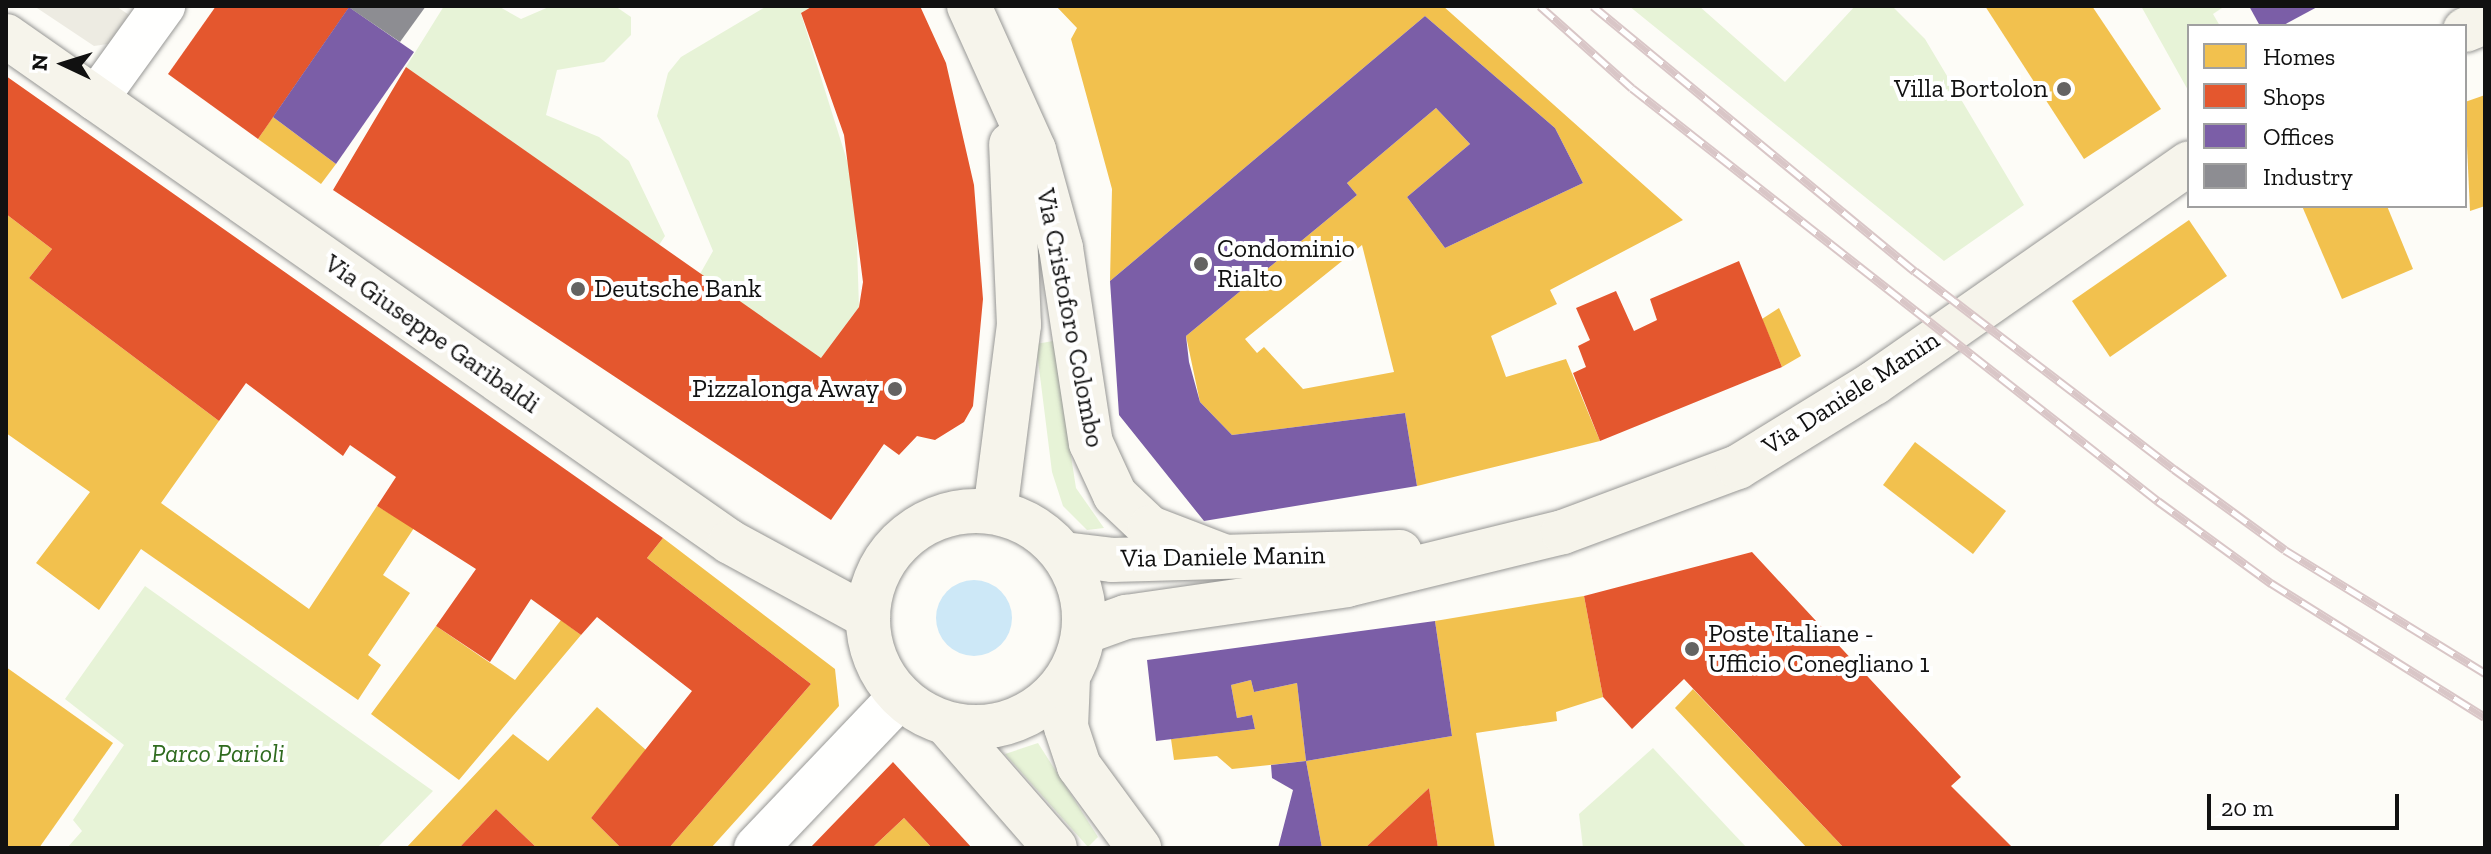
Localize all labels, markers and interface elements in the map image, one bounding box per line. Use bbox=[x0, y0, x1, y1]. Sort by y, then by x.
north arrow bbox=[24, 24, 104, 104]
legend bbox=[2187, 24, 2467, 208]
text: Homes bbox=[2263, 42, 2335, 71]
text: N bbox=[26, 53, 54, 72]
place label: Villa Bortolon bbox=[1894, 73, 2048, 105]
marker: Villa Bortolon bbox=[2055, 80, 2073, 98]
text: Shops bbox=[2263, 82, 2325, 111]
text: Offices bbox=[2263, 122, 2334, 151]
text: Industry bbox=[2263, 162, 2353, 191]
street label: Via Cristoforo Colombo bbox=[1030, 186, 1110, 450]
place label: Condominio Rialto bbox=[1217, 233, 1355, 294]
street label: Via Giuseppe Garibaldi bbox=[318, 248, 546, 420]
marker: Condominio Rialto bbox=[1192, 255, 1210, 273]
place label: Deutsche Bank bbox=[594, 273, 762, 305]
marker: Deutsche Bank bbox=[569, 280, 587, 298]
street label: Via Daniele Manin bbox=[1757, 324, 1945, 462]
place label: Pizzalonga Away bbox=[691, 373, 879, 405]
marker: Pizzalonga Away bbox=[886, 380, 904, 398]
street label: Via Daniele Manin bbox=[1120, 540, 1326, 574]
place label: Poste Italiane - Ufficio Conegliano 1 bbox=[1708, 618, 1930, 680]
marker: Poste Italiane - Ufficio Conegliano 1 bbox=[1683, 640, 1701, 658]
park label: Parco Parioli bbox=[151, 738, 285, 770]
scale bar bbox=[2211, 778, 2403, 828]
text: 20 m bbox=[2221, 793, 2273, 822]

